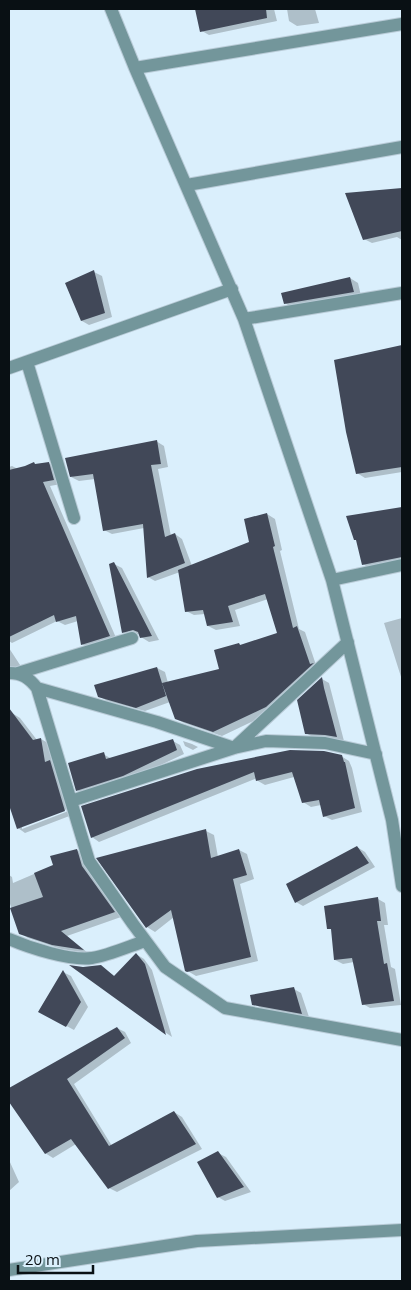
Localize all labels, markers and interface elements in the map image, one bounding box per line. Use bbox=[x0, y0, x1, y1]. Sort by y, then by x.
scale bar bbox=[18, 1242, 92, 1274]
text: 20 m bbox=[25, 1249, 60, 1269]

